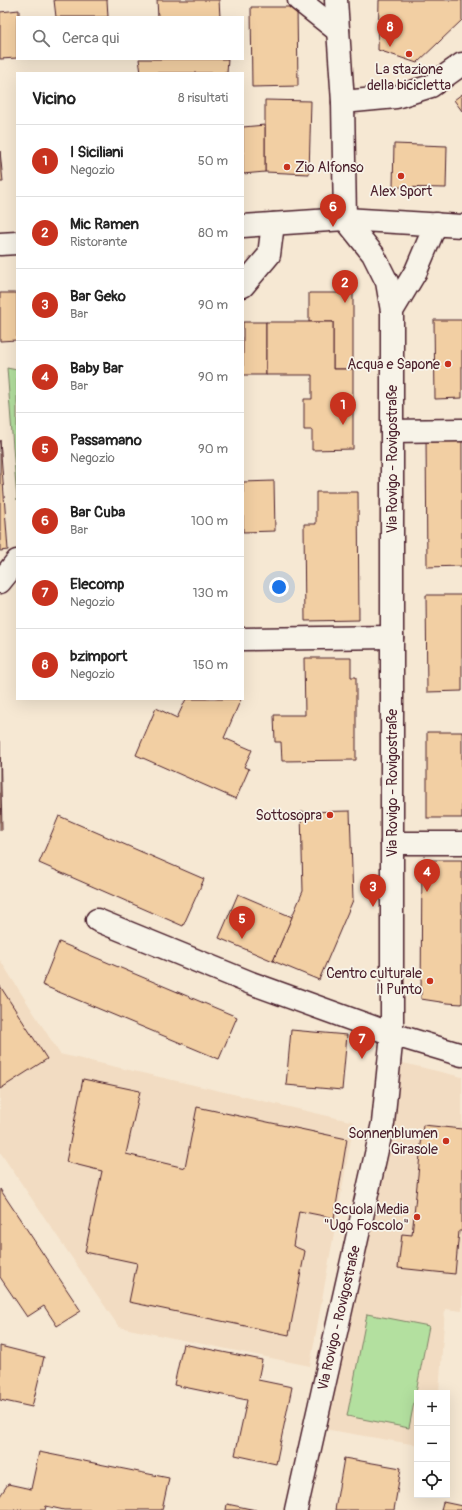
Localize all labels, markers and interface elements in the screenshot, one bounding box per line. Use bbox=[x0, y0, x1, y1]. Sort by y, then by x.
pin: 8 bbox=[377, 14, 403, 47]
search box bbox=[16, 16, 244, 60]
icon: search bbox=[30, 27, 52, 49]
text: Cerca qui bbox=[62, 29, 119, 48]
marker: La stazione della bicicletta bbox=[404, 49, 414, 59]
place label: La stazione della bicicletta bbox=[367, 61, 451, 94]
text: Vicino bbox=[32, 88, 76, 109]
text: 8 risultati bbox=[178, 90, 228, 106]
text: I Siciliani bbox=[70, 143, 123, 162]
text: 1 bbox=[42, 153, 48, 169]
text: 50 m bbox=[198, 153, 228, 169]
place label: Zio Alfonso bbox=[295, 159, 364, 176]
text: Negozio bbox=[70, 162, 115, 178]
marker: Zio Alfonso bbox=[282, 162, 292, 172]
marker: Alex Sport bbox=[396, 171, 406, 181]
place label: Alex Sport bbox=[370, 183, 432, 200]
pin: 6 bbox=[320, 194, 346, 227]
text: Mic Ramen bbox=[70, 215, 139, 234]
text: 2 bbox=[41, 225, 49, 241]
text: 80 m bbox=[198, 225, 228, 241]
text: Ristorante bbox=[70, 234, 127, 250]
pin: 2 bbox=[332, 270, 358, 303]
text: Bar Geko bbox=[70, 287, 126, 306]
text: 3 bbox=[41, 297, 49, 313]
text: 90 m bbox=[198, 297, 228, 313]
text: Bar bbox=[70, 306, 88, 322]
place label: Acqua e Sapone bbox=[347, 356, 440, 373]
text: Baby Bar bbox=[70, 359, 123, 378]
marker: Acqua e Sapone bbox=[443, 359, 453, 369]
text: 4 bbox=[41, 369, 49, 385]
text: 90 m bbox=[198, 369, 228, 385]
text: Bar bbox=[70, 378, 88, 394]
street label: Via Rovigo - Rovigostraße bbox=[384, 385, 401, 533]
pin: 1 bbox=[330, 392, 356, 425]
text: Passamano bbox=[70, 431, 142, 450]
text: 5 bbox=[41, 441, 49, 457]
text: 90 m bbox=[198, 441, 228, 457]
text: Negozio bbox=[70, 450, 115, 466]
text: Bar Cuba bbox=[70, 503, 125, 522]
text: 6 bbox=[41, 513, 49, 529]
text: 100 m bbox=[191, 513, 228, 529]
text: Bar bbox=[70, 522, 88, 538]
text: Elecomp bbox=[70, 575, 124, 594]
your location bbox=[269, 577, 289, 597]
text: 7 bbox=[42, 585, 48, 601]
text: 130 m bbox=[192, 585, 228, 601]
text: Negozio bbox=[70, 594, 115, 610]
text: bzimport bbox=[70, 647, 127, 666]
text: 8 bbox=[42, 657, 48, 673]
text: 150 m bbox=[193, 657, 228, 673]
text: Negozio bbox=[70, 666, 115, 682]
street label: Via Rovigo - Rovigostraße bbox=[384, 709, 401, 857]
place label: Sottosopra bbox=[255, 807, 322, 824]
marker: Sottosopra bbox=[325, 810, 335, 820]
pin: 4 bbox=[414, 859, 440, 892]
pin: 3 bbox=[360, 874, 386, 907]
pin: 5 bbox=[229, 906, 255, 939]
place label: Centro culturale Il Punto bbox=[326, 965, 422, 998]
marker: Centro culturale Il Punto bbox=[425, 976, 435, 986]
pin: 7 bbox=[349, 1026, 375, 1059]
place label: Sonnenblumen Girasole bbox=[348, 1125, 438, 1158]
marker: Sonnenblumen Girasole bbox=[441, 1136, 451, 1146]
place label: Scuola Media "Ugo Foscolo" bbox=[324, 1201, 409, 1234]
marker: Scuola Media "Ugo Foscolo" bbox=[412, 1212, 422, 1222]
street label: Via Rovigo - Rovigostraße bbox=[314, 1244, 364, 1392]
map controls bbox=[414, 1390, 450, 1498]
button: + bbox=[414, 1390, 450, 1426]
button: − bbox=[414, 1426, 450, 1462]
button: locate bbox=[414, 1462, 450, 1498]

